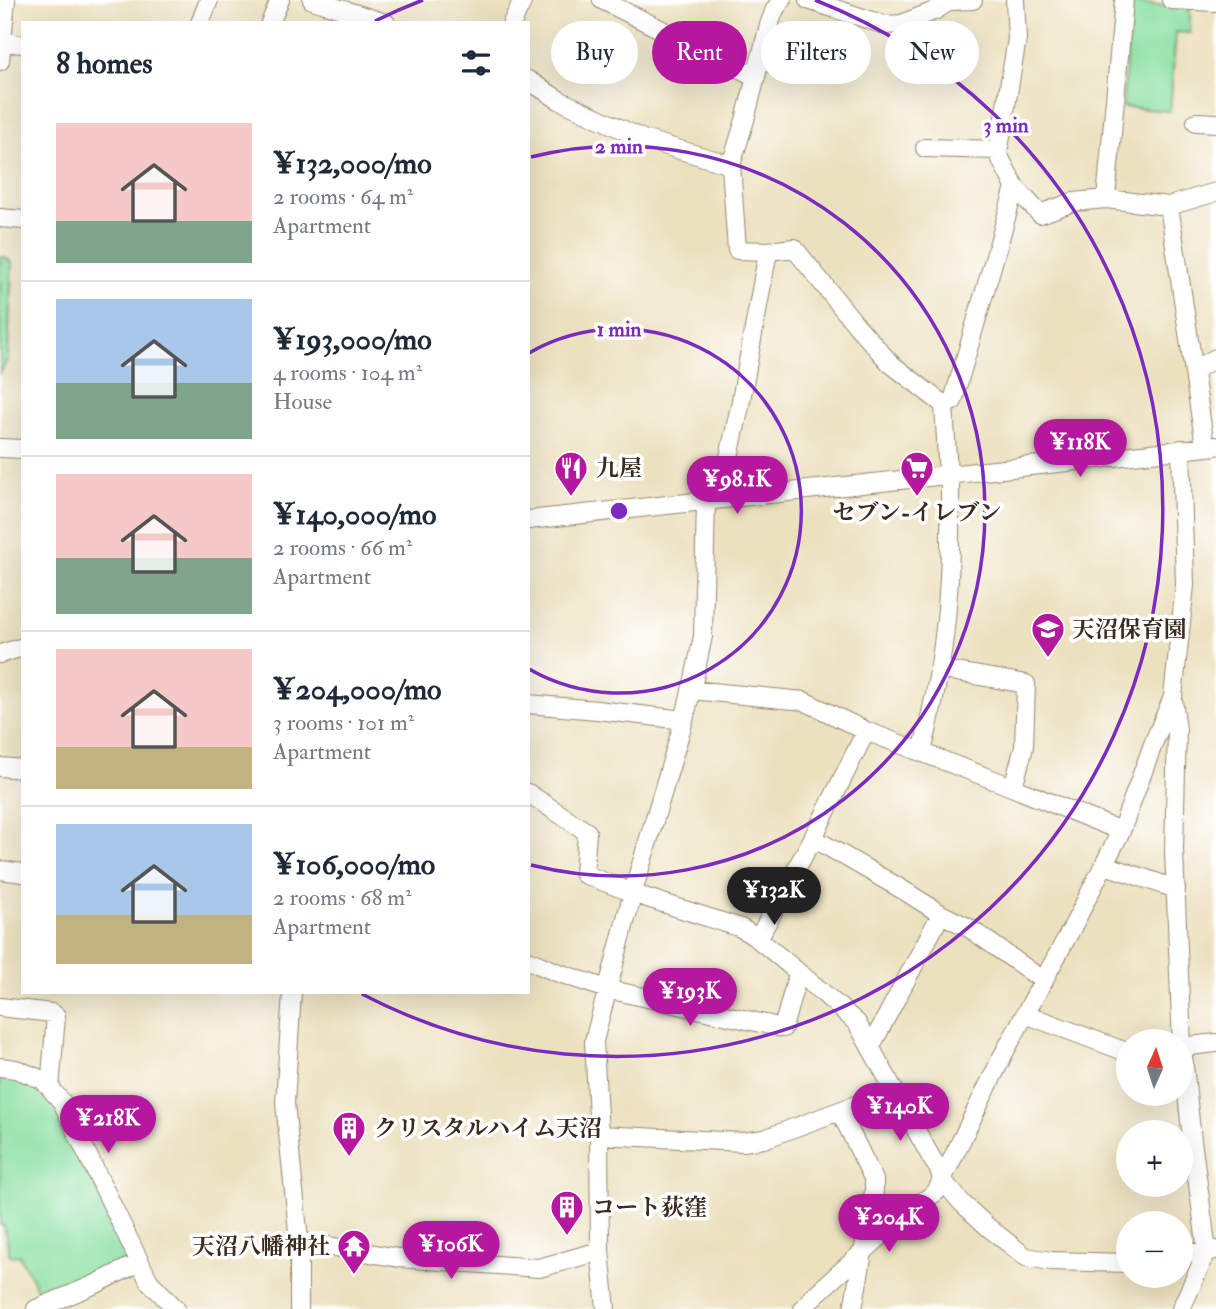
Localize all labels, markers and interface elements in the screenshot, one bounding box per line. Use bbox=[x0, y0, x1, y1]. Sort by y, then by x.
chip: Buy bbox=[551, 21, 638, 84]
chip: Rent bbox=[652, 21, 747, 84]
chip: Filters bbox=[761, 21, 871, 84]
chip: New bbox=[885, 21, 979, 84]
icon: filters bbox=[457, 44, 495, 82]
text: 8 homes bbox=[56, 45, 153, 82]
text: 3 min bbox=[983, 112, 1029, 139]
text: 2 min bbox=[595, 133, 643, 160]
text: ¥132,000/mo bbox=[273, 145, 432, 182]
icon: home bbox=[112, 151, 196, 235]
text: 2 rooms · 64 m² bbox=[273, 182, 413, 211]
text: Apartment bbox=[273, 211, 371, 240]
text: 1 min bbox=[597, 316, 641, 343]
text: ¥193,000/mo bbox=[273, 321, 432, 358]
icon: home bbox=[112, 327, 196, 411]
text: 4 rooms · 104 m² bbox=[273, 358, 422, 387]
text: House bbox=[273, 387, 332, 416]
pin: ¥118K bbox=[1031, 420, 1129, 479]
text: ¥118K bbox=[1050, 427, 1110, 456]
restaurant icon: 九屋 bbox=[552, 449, 590, 498]
supermarket icon: セブン-イレブン bbox=[898, 449, 936, 498]
place label: 九屋 bbox=[596, 454, 642, 483]
pin: ¥98.1K bbox=[680, 456, 794, 516]
text: ¥98.1K bbox=[703, 464, 771, 493]
text: ¥140,000/mo bbox=[273, 496, 436, 533]
place label: セブン-イレブン bbox=[833, 498, 1001, 527]
centre of rings bbox=[607, 499, 631, 523]
icon: home bbox=[112, 502, 196, 586]
text: 2 rooms · 66 m² bbox=[273, 533, 412, 562]
text: Apartment bbox=[273, 562, 371, 591]
school or university icon: 天沼保育園 bbox=[1029, 610, 1067, 659]
place label: 天沼保育園 bbox=[1072, 615, 1187, 644]
text: ¥204,000/mo bbox=[273, 671, 442, 708]
icon: home bbox=[112, 677, 196, 761]
text: 3 rooms · 101 m² bbox=[273, 708, 414, 737]
text: Apartment bbox=[273, 737, 371, 766]
text: ¥106,000/mo bbox=[273, 846, 435, 883]
icon: home bbox=[112, 852, 196, 936]
pin: ¥132K bbox=[725, 867, 823, 927]
text: ¥132K bbox=[743, 875, 805, 904]
text: 2 rooms · 68 m² bbox=[273, 883, 412, 912]
text: Apartment bbox=[273, 912, 371, 941]
pin: ¥193K bbox=[641, 968, 739, 1028]
text: ¥193K bbox=[659, 976, 721, 1005]
north arrow bbox=[1116, 1029, 1194, 1106]
map controls bbox=[1116, 1029, 1193, 1288]
pin: ¥140K bbox=[851, 1084, 949, 1143]
text: ¥140K bbox=[867, 1091, 933, 1120]
pin: ¥218K bbox=[59, 1096, 157, 1155]
text: ¥218K bbox=[76, 1103, 140, 1132]
building icon: クリスタルハイム天沼 bbox=[330, 1109, 368, 1158]
place label: クリスタルハイム天沼 bbox=[374, 1114, 602, 1143]
button: + bbox=[1116, 1120, 1193, 1197]
building icon: コート荻窪 bbox=[548, 1188, 586, 1237]
place label: コート荻窪 bbox=[592, 1193, 707, 1222]
pin: ¥204K bbox=[840, 1194, 938, 1254]
text: ¥204K bbox=[854, 1202, 924, 1231]
button: − bbox=[1116, 1211, 1193, 1288]
pin: ¥106K bbox=[402, 1222, 500, 1281]
temple icon: 天沼八幡神社 bbox=[335, 1227, 373, 1276]
text: ¥106K bbox=[419, 1229, 483, 1258]
place label: 天沼八幡神社 bbox=[192, 1232, 330, 1261]

